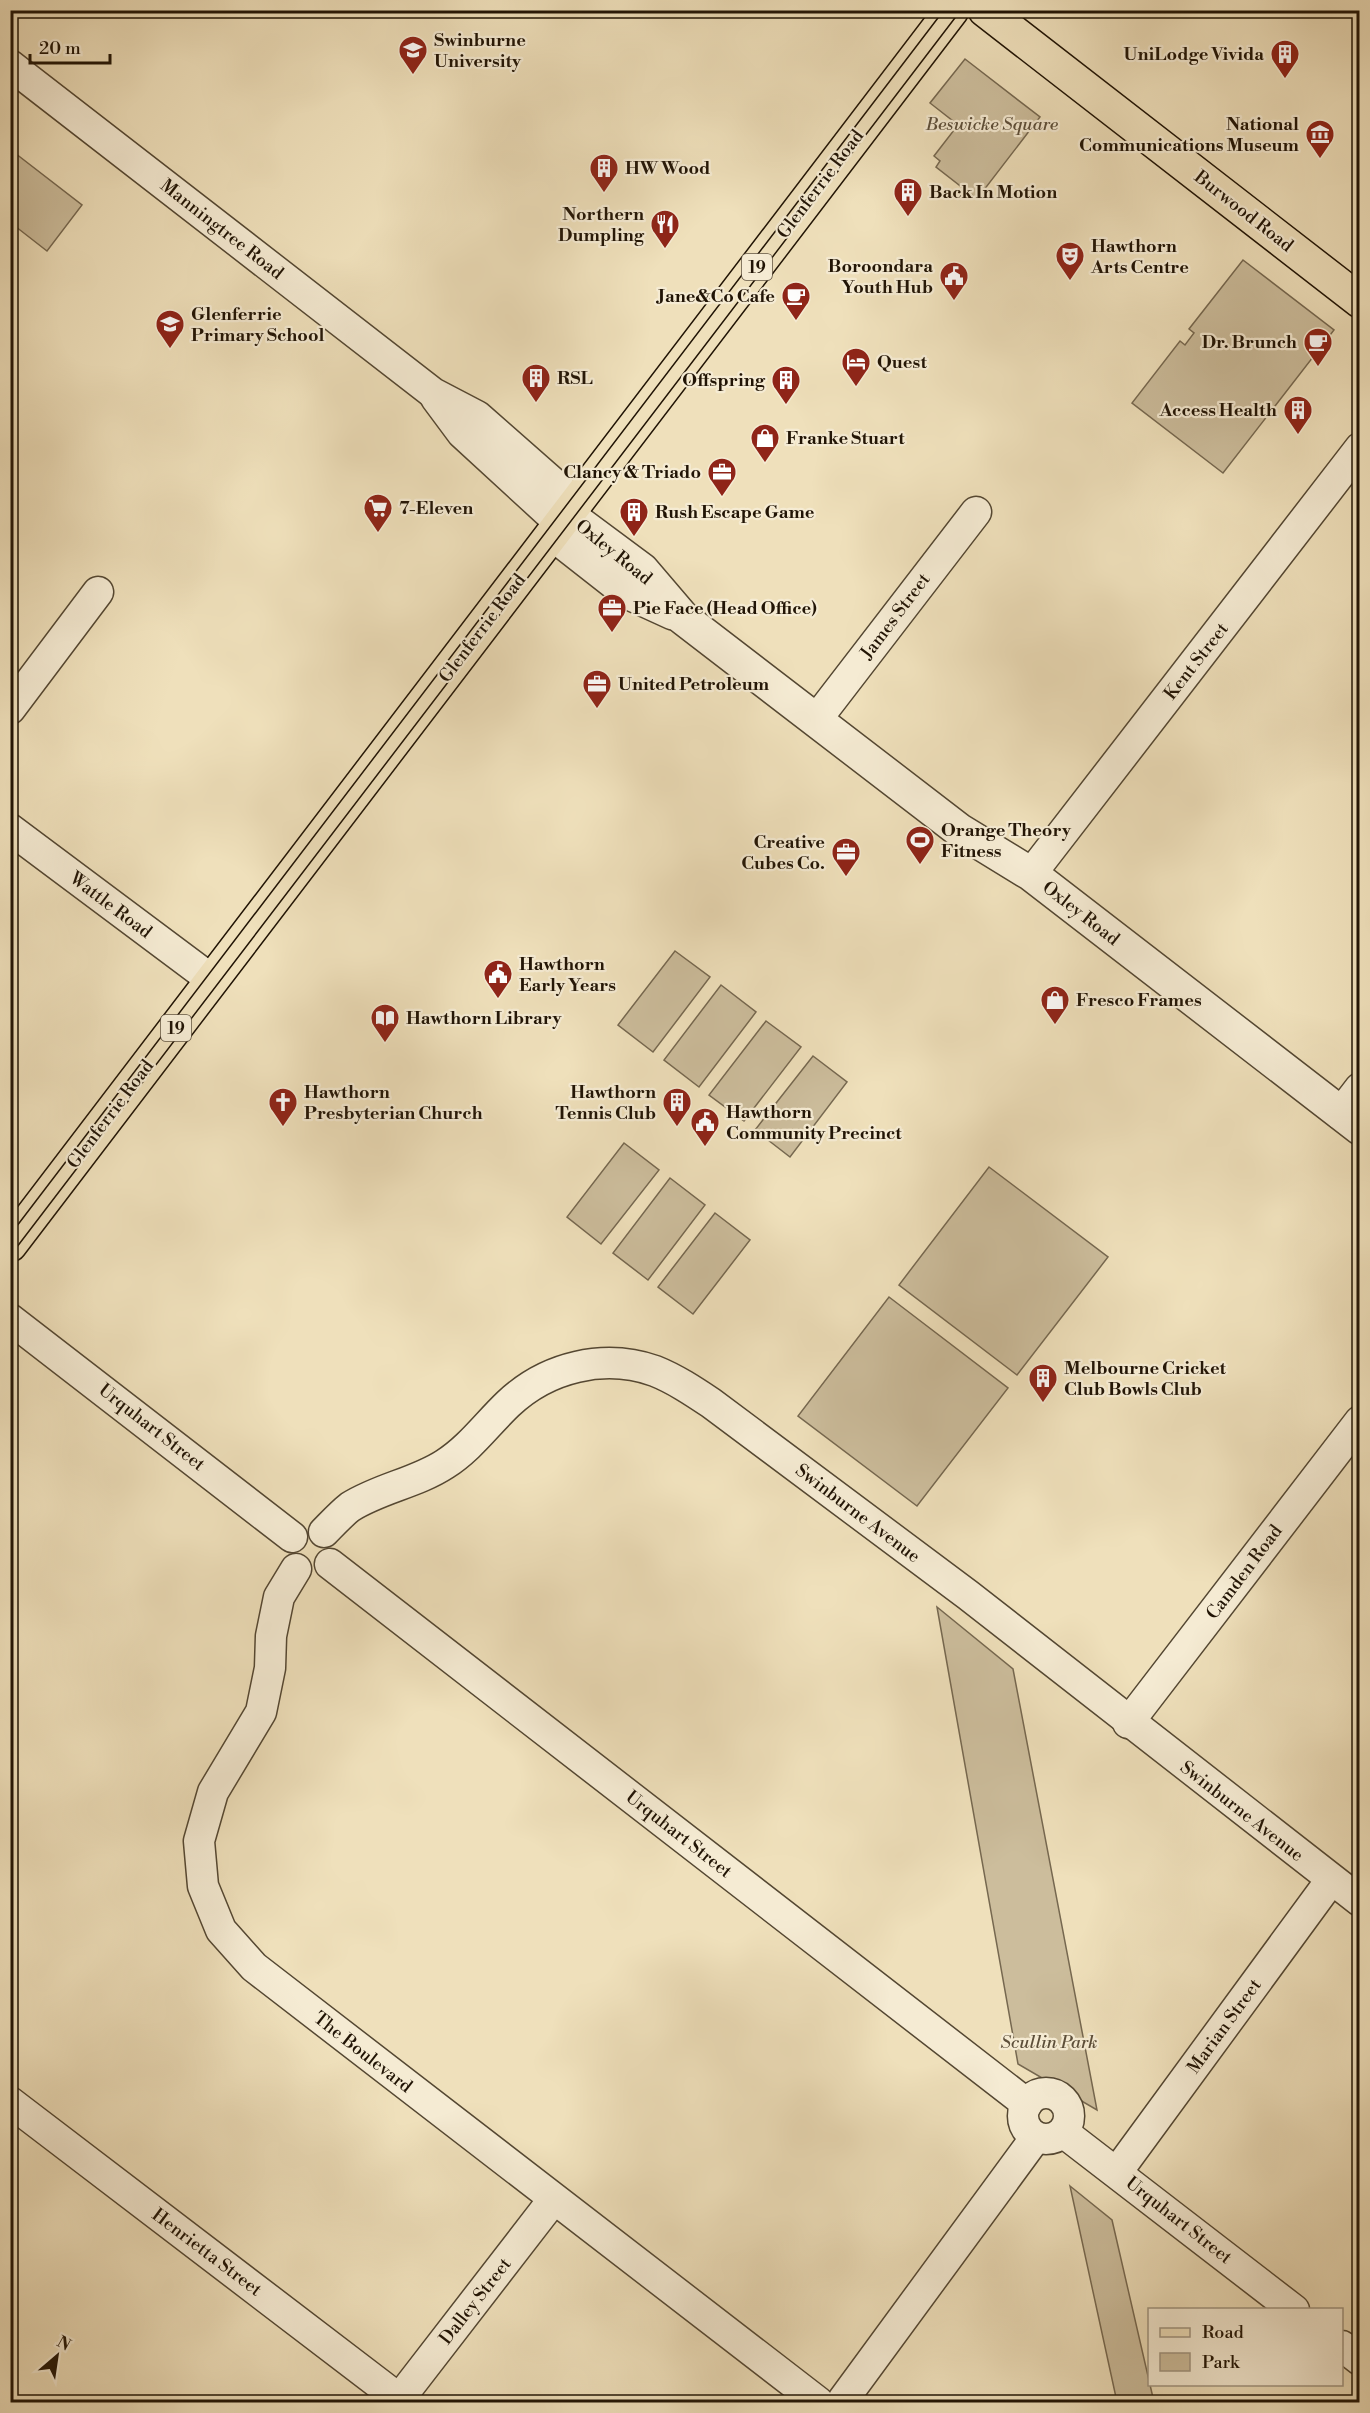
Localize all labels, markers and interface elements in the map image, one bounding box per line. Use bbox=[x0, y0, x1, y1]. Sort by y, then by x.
scale bar bbox=[30, 27, 110, 65]
place label: Swinburne University bbox=[434, 29, 526, 73]
school or university icon: Swinburne University bbox=[397, 34, 429, 76]
text: 20 m bbox=[39, 37, 81, 60]
building icon: UniLodge Vivida bbox=[1269, 38, 1301, 80]
place label: UniLodge Vivida bbox=[1124, 43, 1264, 66]
park label: Beswicke Square bbox=[925, 113, 1059, 136]
place label: National Communications Museum bbox=[1079, 113, 1300, 157]
museum icon: National Communications Museum bbox=[1304, 118, 1336, 160]
street label: Glenferrie Road bbox=[772, 125, 869, 243]
building icon: HW Wood bbox=[588, 152, 620, 194]
place label: HW Wood bbox=[625, 157, 710, 180]
street label: Burwood Road bbox=[1189, 165, 1298, 258]
street label: Manningtree Road bbox=[155, 174, 289, 285]
building icon: Back In Motion bbox=[892, 176, 924, 218]
place label: Back In Motion bbox=[929, 181, 1057, 204]
place label: Northern Dumpling bbox=[558, 203, 645, 247]
restaurant icon: Northern Dumpling bbox=[649, 208, 681, 250]
place label: Hawthorn Arts Centre bbox=[1090, 235, 1189, 279]
theatre icon: Hawthorn Arts Centre bbox=[1054, 240, 1086, 282]
road number: 19 bbox=[742, 254, 772, 280]
place label: Boroondara Youth Hub bbox=[828, 255, 933, 299]
public building icon: Boroondara Youth Hub bbox=[938, 260, 970, 302]
cafe icon: Jane&Co Cafe bbox=[780, 280, 812, 322]
place label: Jane&Co Cafe bbox=[655, 285, 775, 308]
place label: Glenferrie Primary School bbox=[191, 303, 325, 347]
school or university icon: Glenferrie Primary School bbox=[154, 308, 186, 350]
cafe icon: Dr. Brunch bbox=[1302, 326, 1334, 368]
place label: Dr. Brunch bbox=[1202, 331, 1297, 354]
hotel icon: Quest bbox=[840, 346, 872, 388]
place label: Quest bbox=[877, 351, 927, 374]
building icon: RSL bbox=[520, 362, 552, 404]
building icon: Offspring bbox=[770, 364, 802, 406]
place label: RSL bbox=[557, 367, 593, 390]
place label: Offspring bbox=[682, 369, 766, 392]
building icon: Access Health bbox=[1282, 394, 1314, 436]
place label: Access Health bbox=[1158, 399, 1277, 422]
shop icon: Franke Stuart bbox=[749, 422, 781, 464]
place label: Franke Stuart bbox=[786, 427, 905, 450]
office icon: Clancy & Triado bbox=[706, 456, 738, 498]
place label: Clancy & Triado bbox=[563, 461, 701, 484]
supermarket icon: 7-Eleven bbox=[362, 492, 394, 534]
building icon: Rush Escape Game bbox=[618, 496, 650, 538]
place label: 7-Eleven bbox=[399, 497, 473, 520]
place label: Rush Escape Game bbox=[655, 501, 815, 524]
street label: Oxley Road bbox=[571, 515, 657, 591]
street label: James Street bbox=[855, 568, 936, 665]
street label: Glenferrie Road bbox=[434, 569, 531, 687]
office icon: Pie Face (Head Office) bbox=[596, 592, 628, 634]
place label: Pie Face (Head Office) bbox=[633, 597, 817, 620]
street label: Kent Street bbox=[1159, 618, 1234, 705]
office icon: United Petroleum bbox=[581, 668, 613, 710]
place label: United Petroleum bbox=[618, 673, 770, 696]
place label: Orange Theory Fitness bbox=[941, 819, 1072, 863]
sports icon: Orange Theory Fitness bbox=[904, 824, 936, 866]
place label: Creative Cubes Co. bbox=[741, 831, 825, 875]
office icon: Creative Cubes Co. bbox=[830, 836, 862, 878]
street label: Wattle Road bbox=[64, 866, 157, 944]
street label: Oxley Road bbox=[1037, 876, 1125, 951]
place label: Hawthorn Early Years bbox=[519, 953, 616, 997]
public building icon: Hawthorn Early Years bbox=[482, 958, 514, 1000]
shop icon: Fresco Frames bbox=[1039, 984, 1071, 1026]
place label: Fresco Frames bbox=[1076, 989, 1202, 1012]
library icon: Hawthorn Library bbox=[369, 1002, 401, 1044]
place label: Hawthorn Library bbox=[406, 1007, 562, 1030]
road number: 19 bbox=[161, 1015, 191, 1041]
street label: Glenferrie Road bbox=[62, 1055, 159, 1173]
place label: Hawthorn Presbyterian Church bbox=[304, 1081, 483, 1125]
place label: Hawthorn Tennis Club bbox=[556, 1081, 656, 1125]
church icon: Hawthorn Presbyterian Church bbox=[267, 1086, 299, 1128]
building icon: Hawthorn Tennis Club bbox=[661, 1086, 693, 1128]
place label: Hawthorn Community Precinct bbox=[726, 1101, 902, 1145]
public building icon: Hawthorn Community Precinct bbox=[689, 1106, 721, 1148]
place label: Melbourne Cricket Club Bowls Club bbox=[1064, 1357, 1227, 1401]
building icon: Melbourne Cricket Club Bowls Club bbox=[1027, 1362, 1059, 1404]
street label: Urquhart Street bbox=[94, 1379, 210, 1477]
street label: Swinburne Avenue bbox=[791, 1459, 925, 1568]
street label: Camden Road bbox=[1201, 1520, 1288, 1624]
street label: Swinburne Avenue bbox=[1175, 1756, 1308, 1867]
street label: Urquhart Street bbox=[621, 1786, 737, 1884]
street label: Marian Street bbox=[1182, 1974, 1267, 2078]
street label: The Boulevard bbox=[309, 2007, 417, 2099]
park label: Scullin Park bbox=[1000, 2031, 1098, 2054]
street label: Urquhart Street bbox=[1121, 2172, 1237, 2270]
street label: Henrietta Street bbox=[147, 2203, 267, 2302]
street label: Dalley Street bbox=[434, 2253, 517, 2349]
legend bbox=[1148, 2308, 1343, 2386]
text: Road bbox=[1202, 2321, 1245, 2344]
north arrow bbox=[27, 2326, 87, 2386]
text: N bbox=[53, 2332, 74, 2356]
text: Park bbox=[1202, 2351, 1241, 2374]

